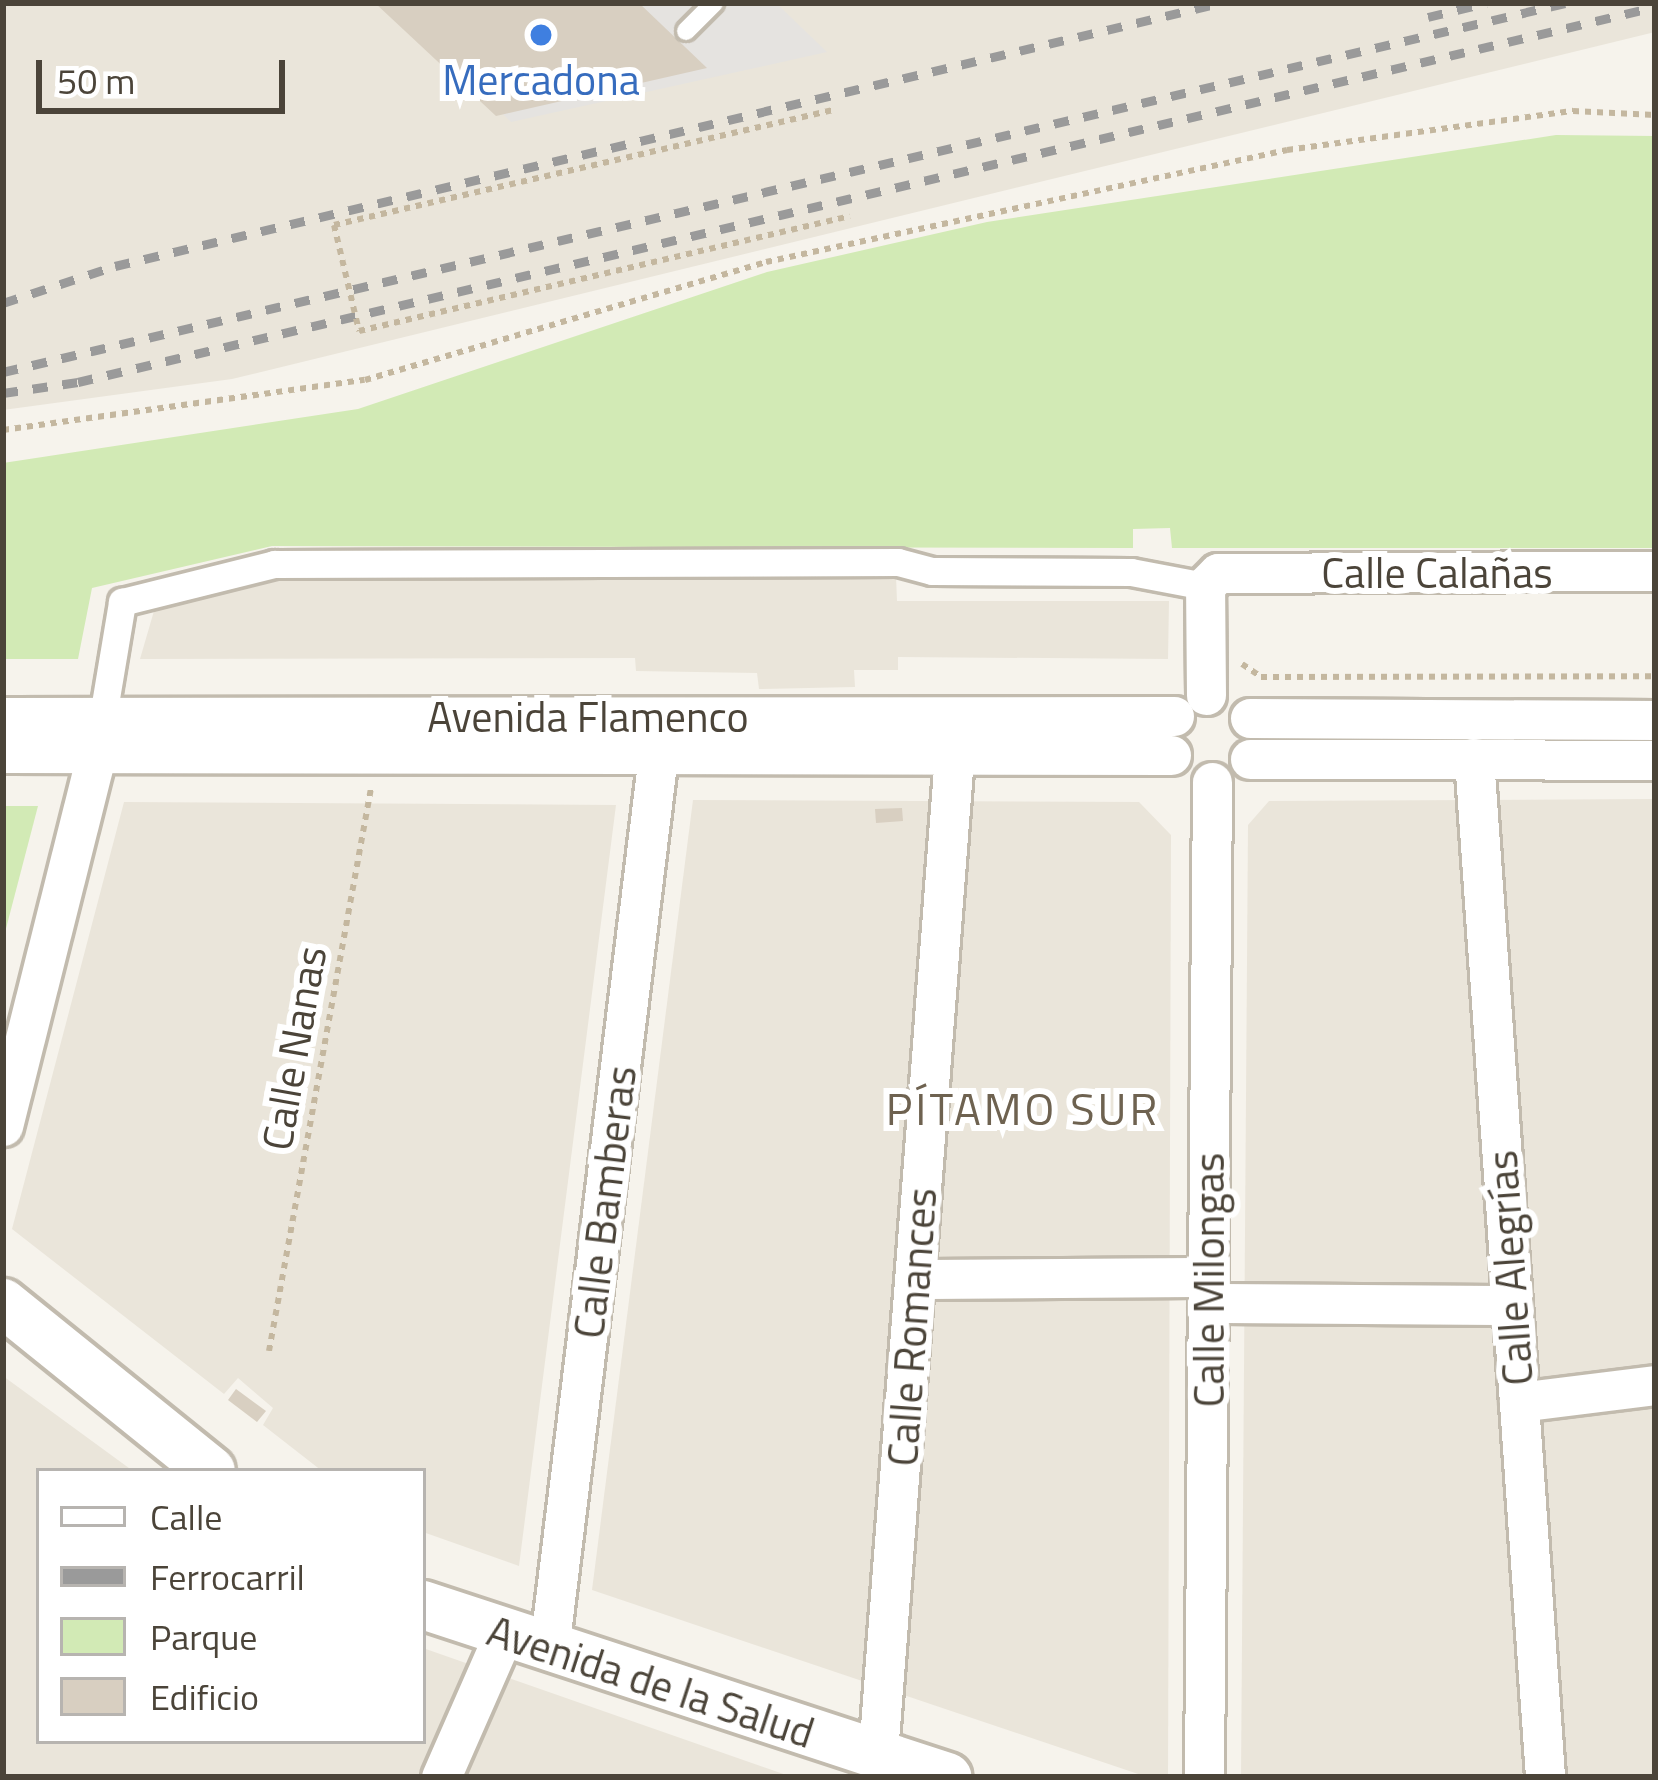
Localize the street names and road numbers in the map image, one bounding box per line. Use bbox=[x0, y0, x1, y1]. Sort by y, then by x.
street label: Calle Calañas bbox=[1321, 547, 1553, 597]
street label: Avenida Flamenco bbox=[427, 691, 749, 741]
street label: Calle Nanas bbox=[250, 942, 336, 1154]
street label: Calle Bamberas bbox=[562, 1063, 646, 1341]
street label: Calle Alegrías bbox=[1476, 1149, 1542, 1387]
street label: Calle Milongas bbox=[1183, 1153, 1233, 1407]
street label: Calle Romances bbox=[876, 1186, 946, 1468]
street label: Avenida de la Salud bbox=[481, 1604, 821, 1758]

